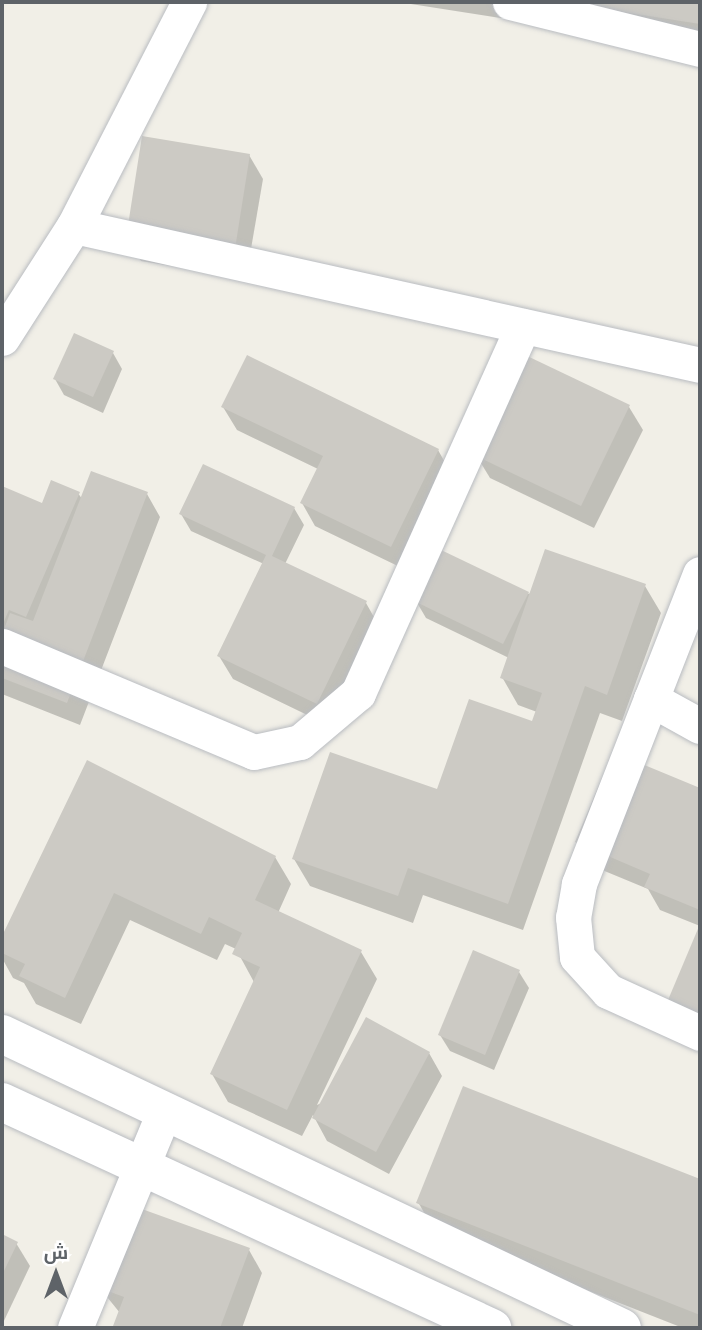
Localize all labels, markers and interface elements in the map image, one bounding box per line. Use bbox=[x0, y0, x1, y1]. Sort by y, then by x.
north arrow bbox=[21, 1239, 91, 1309]
text: ش bbox=[44, 1241, 68, 1264]

